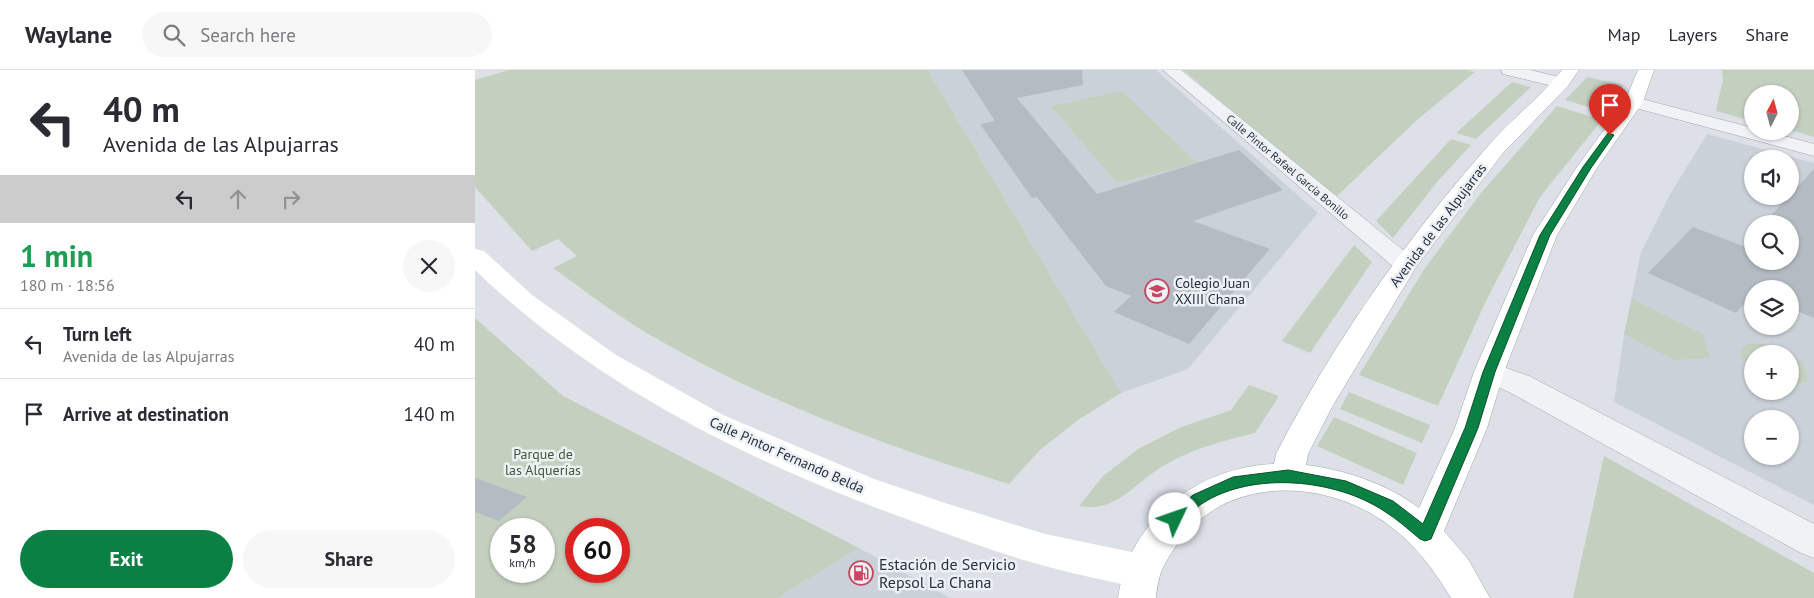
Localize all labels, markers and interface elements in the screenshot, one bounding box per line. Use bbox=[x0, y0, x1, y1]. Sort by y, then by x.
search box bbox=[142, 12, 492, 57]
text: Waylane bbox=[25, 19, 112, 50]
icon: search bbox=[160, 21, 188, 49]
text: Search here bbox=[200, 23, 296, 47]
text: Map bbox=[1608, 23, 1640, 46]
text: Layers bbox=[1668, 23, 1717, 46]
text: Share bbox=[1745, 23, 1789, 46]
pin bbox=[1589, 84, 1631, 135]
north arrow bbox=[1744, 85, 1799, 140]
map controls bbox=[1744, 85, 1799, 465]
text: 40 m bbox=[103, 86, 180, 132]
icon: left bbox=[20, 90, 85, 155]
icon: arrive bbox=[1596, 91, 1624, 119]
street label: Calle Pintor Rafael García Bonillo bbox=[1224, 111, 1352, 223]
text: Avenida de las Alpujarras bbox=[103, 130, 339, 158]
button: sound bbox=[1744, 150, 1799, 205]
street label: Avenida de las Alpujarras bbox=[1386, 160, 1490, 290]
icon: left bbox=[171, 185, 199, 213]
icon: ahead bbox=[224, 185, 252, 213]
icon: right bbox=[277, 185, 305, 213]
button: search bbox=[1744, 215, 1799, 270]
text: 1 min bbox=[20, 236, 93, 275]
button: close bbox=[403, 240, 455, 292]
place label: Colegio Juan XXIII Chana bbox=[1175, 274, 1250, 308]
text: 180 m · 18:56 bbox=[20, 275, 115, 295]
school or university icon: Colegio Juan XXIII Chana bbox=[1144, 278, 1170, 304]
button: layers bbox=[1744, 280, 1799, 335]
text: Turn left bbox=[63, 322, 132, 346]
icon: left bbox=[20, 330, 48, 358]
text: 40 m bbox=[414, 332, 455, 356]
button: + bbox=[1744, 345, 1799, 400]
text: Avenida de las Alpujarras bbox=[63, 346, 235, 366]
icon: arrive bbox=[20, 400, 48, 428]
text: Arrive at destination bbox=[63, 402, 229, 426]
text: 140 m bbox=[403, 402, 455, 426]
button: − bbox=[1744, 410, 1799, 465]
street label: Calle Pintor Fernando Belda bbox=[707, 413, 867, 497]
park label: Parque de las Alquerías bbox=[505, 445, 581, 479]
position arrow bbox=[1148, 492, 1200, 544]
speed limit sign: 60 bbox=[565, 518, 630, 583]
text: 58 bbox=[508, 528, 537, 560]
button: Exit bbox=[20, 530, 233, 588]
button: Share bbox=[243, 530, 455, 588]
place label: Estación de Servicio Repsol La Chana bbox=[879, 554, 1016, 592]
text: km/h bbox=[509, 555, 536, 570]
fuel station icon: Estación de Servicio Repsol La Chana bbox=[848, 560, 874, 586]

